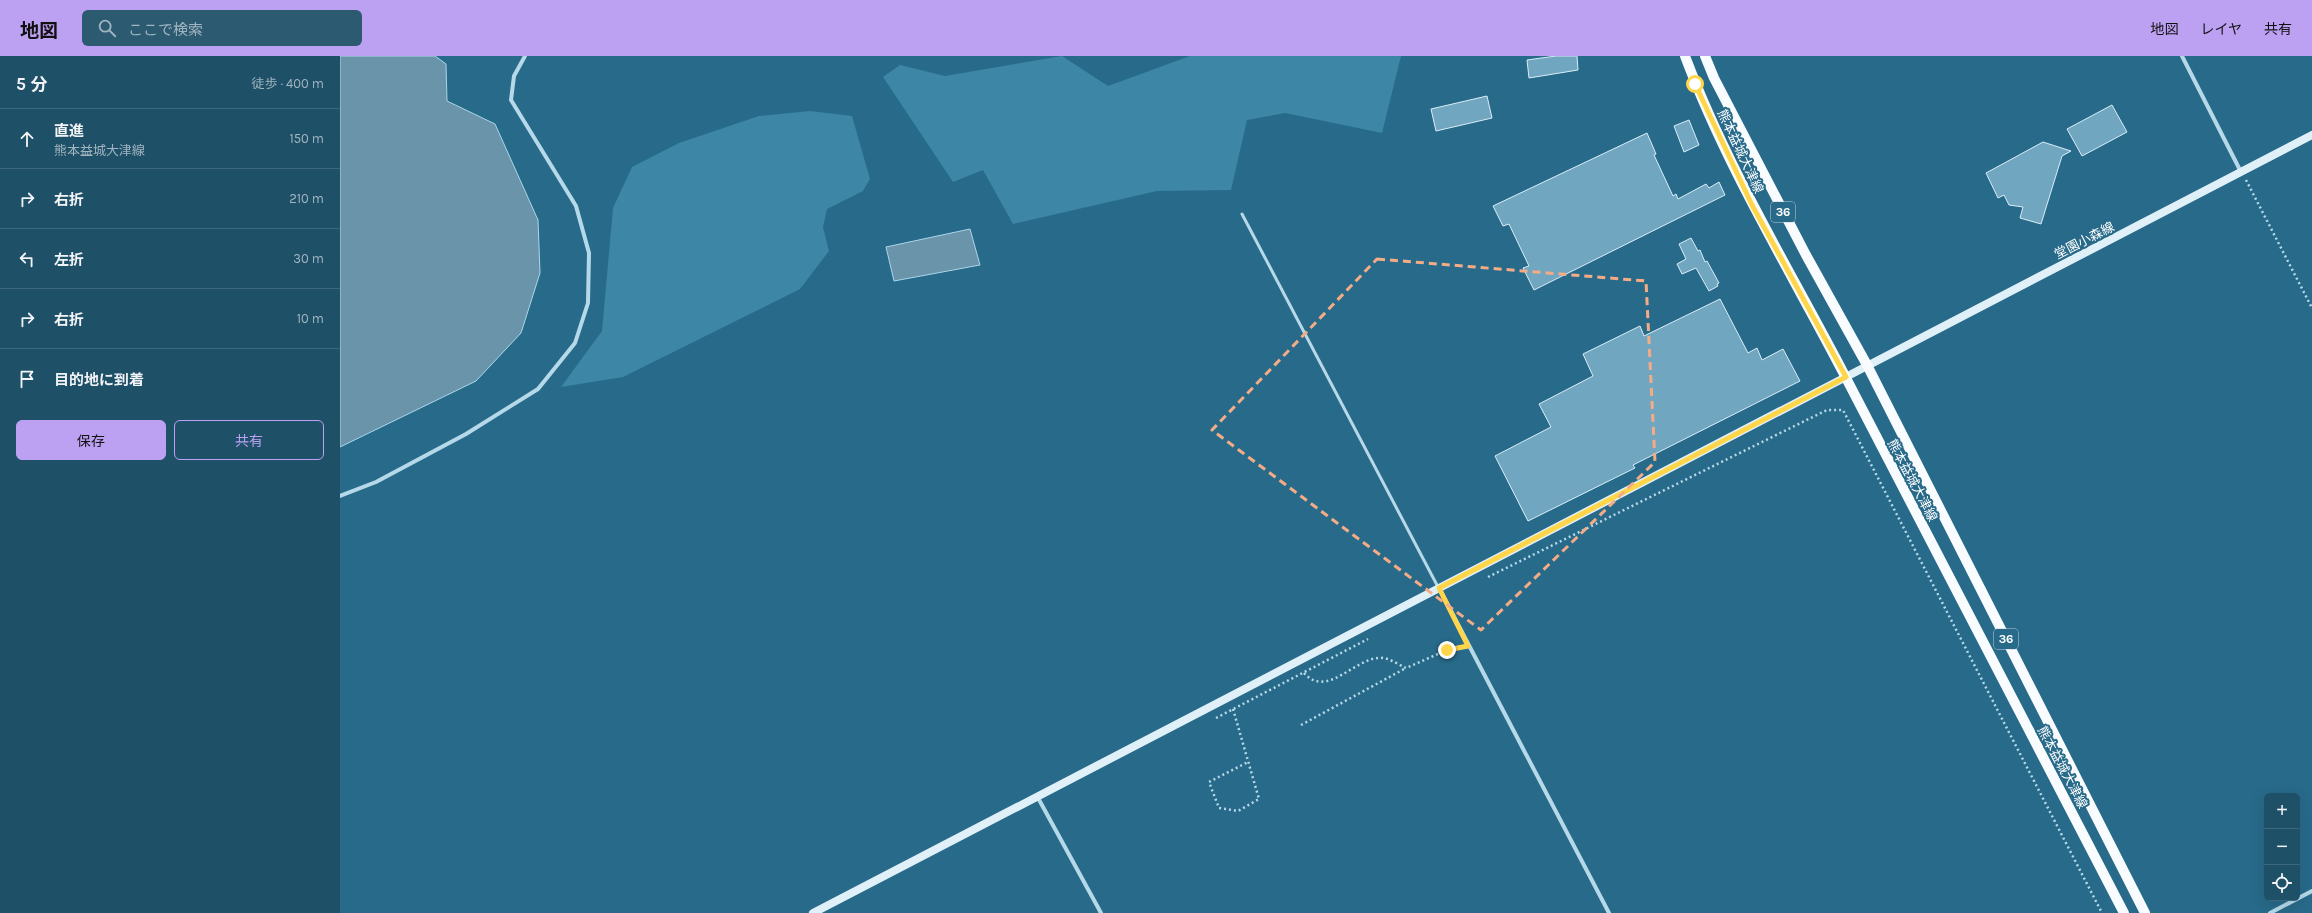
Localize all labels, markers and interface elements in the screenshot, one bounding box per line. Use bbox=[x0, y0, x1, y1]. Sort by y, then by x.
search box bbox=[82, 10, 362, 46]
icon: search bbox=[96, 17, 118, 39]
text: 地図 bbox=[20, 20, 58, 42]
text: ここで検索 bbox=[128, 21, 203, 39]
text: 地図 bbox=[2150, 21, 2178, 38]
text: レイヤ bbox=[2200, 21, 2242, 38]
text: 共有 bbox=[2264, 21, 2292, 38]
text: 5 分 bbox=[16, 74, 47, 94]
route start bbox=[1686, 75, 1704, 93]
text: 徒歩 · 400 m bbox=[252, 76, 324, 91]
street label: 熊本益城大津線 bbox=[1715, 107, 1767, 196]
text: 直進 bbox=[54, 122, 84, 140]
icon: ahead bbox=[16, 128, 38, 150]
text: 150 m bbox=[289, 131, 324, 146]
text: 熊本益城大津線 bbox=[54, 143, 145, 158]
icon: right bbox=[16, 188, 38, 210]
text: 右折 bbox=[54, 191, 84, 209]
text: 210 m bbox=[289, 191, 324, 206]
road number: 36 bbox=[1771, 202, 1795, 222]
street label: 堂園小森線 bbox=[2052, 219, 2117, 262]
icon: left bbox=[16, 248, 38, 270]
text: 左折 bbox=[54, 251, 84, 269]
text: 30 m bbox=[293, 251, 324, 266]
icon: right bbox=[16, 308, 38, 330]
text: 右折 bbox=[54, 311, 84, 329]
text: 10 m bbox=[297, 311, 324, 326]
icon: arrive bbox=[16, 368, 38, 390]
text: 目的地に到着 bbox=[54, 371, 144, 389]
button: 保存 bbox=[16, 420, 166, 460]
button: 共有 bbox=[174, 420, 324, 460]
street label: 熊本益城大津線 bbox=[1885, 437, 1941, 524]
road number: 36 bbox=[1994, 629, 2018, 649]
route end bbox=[1438, 641, 1456, 659]
street label: 熊本益城大津線 bbox=[2035, 724, 2091, 811]
map controls bbox=[2264, 793, 2300, 901]
button: + bbox=[2264, 793, 2300, 829]
button: − bbox=[2264, 829, 2300, 865]
button: locate bbox=[2264, 865, 2300, 901]

